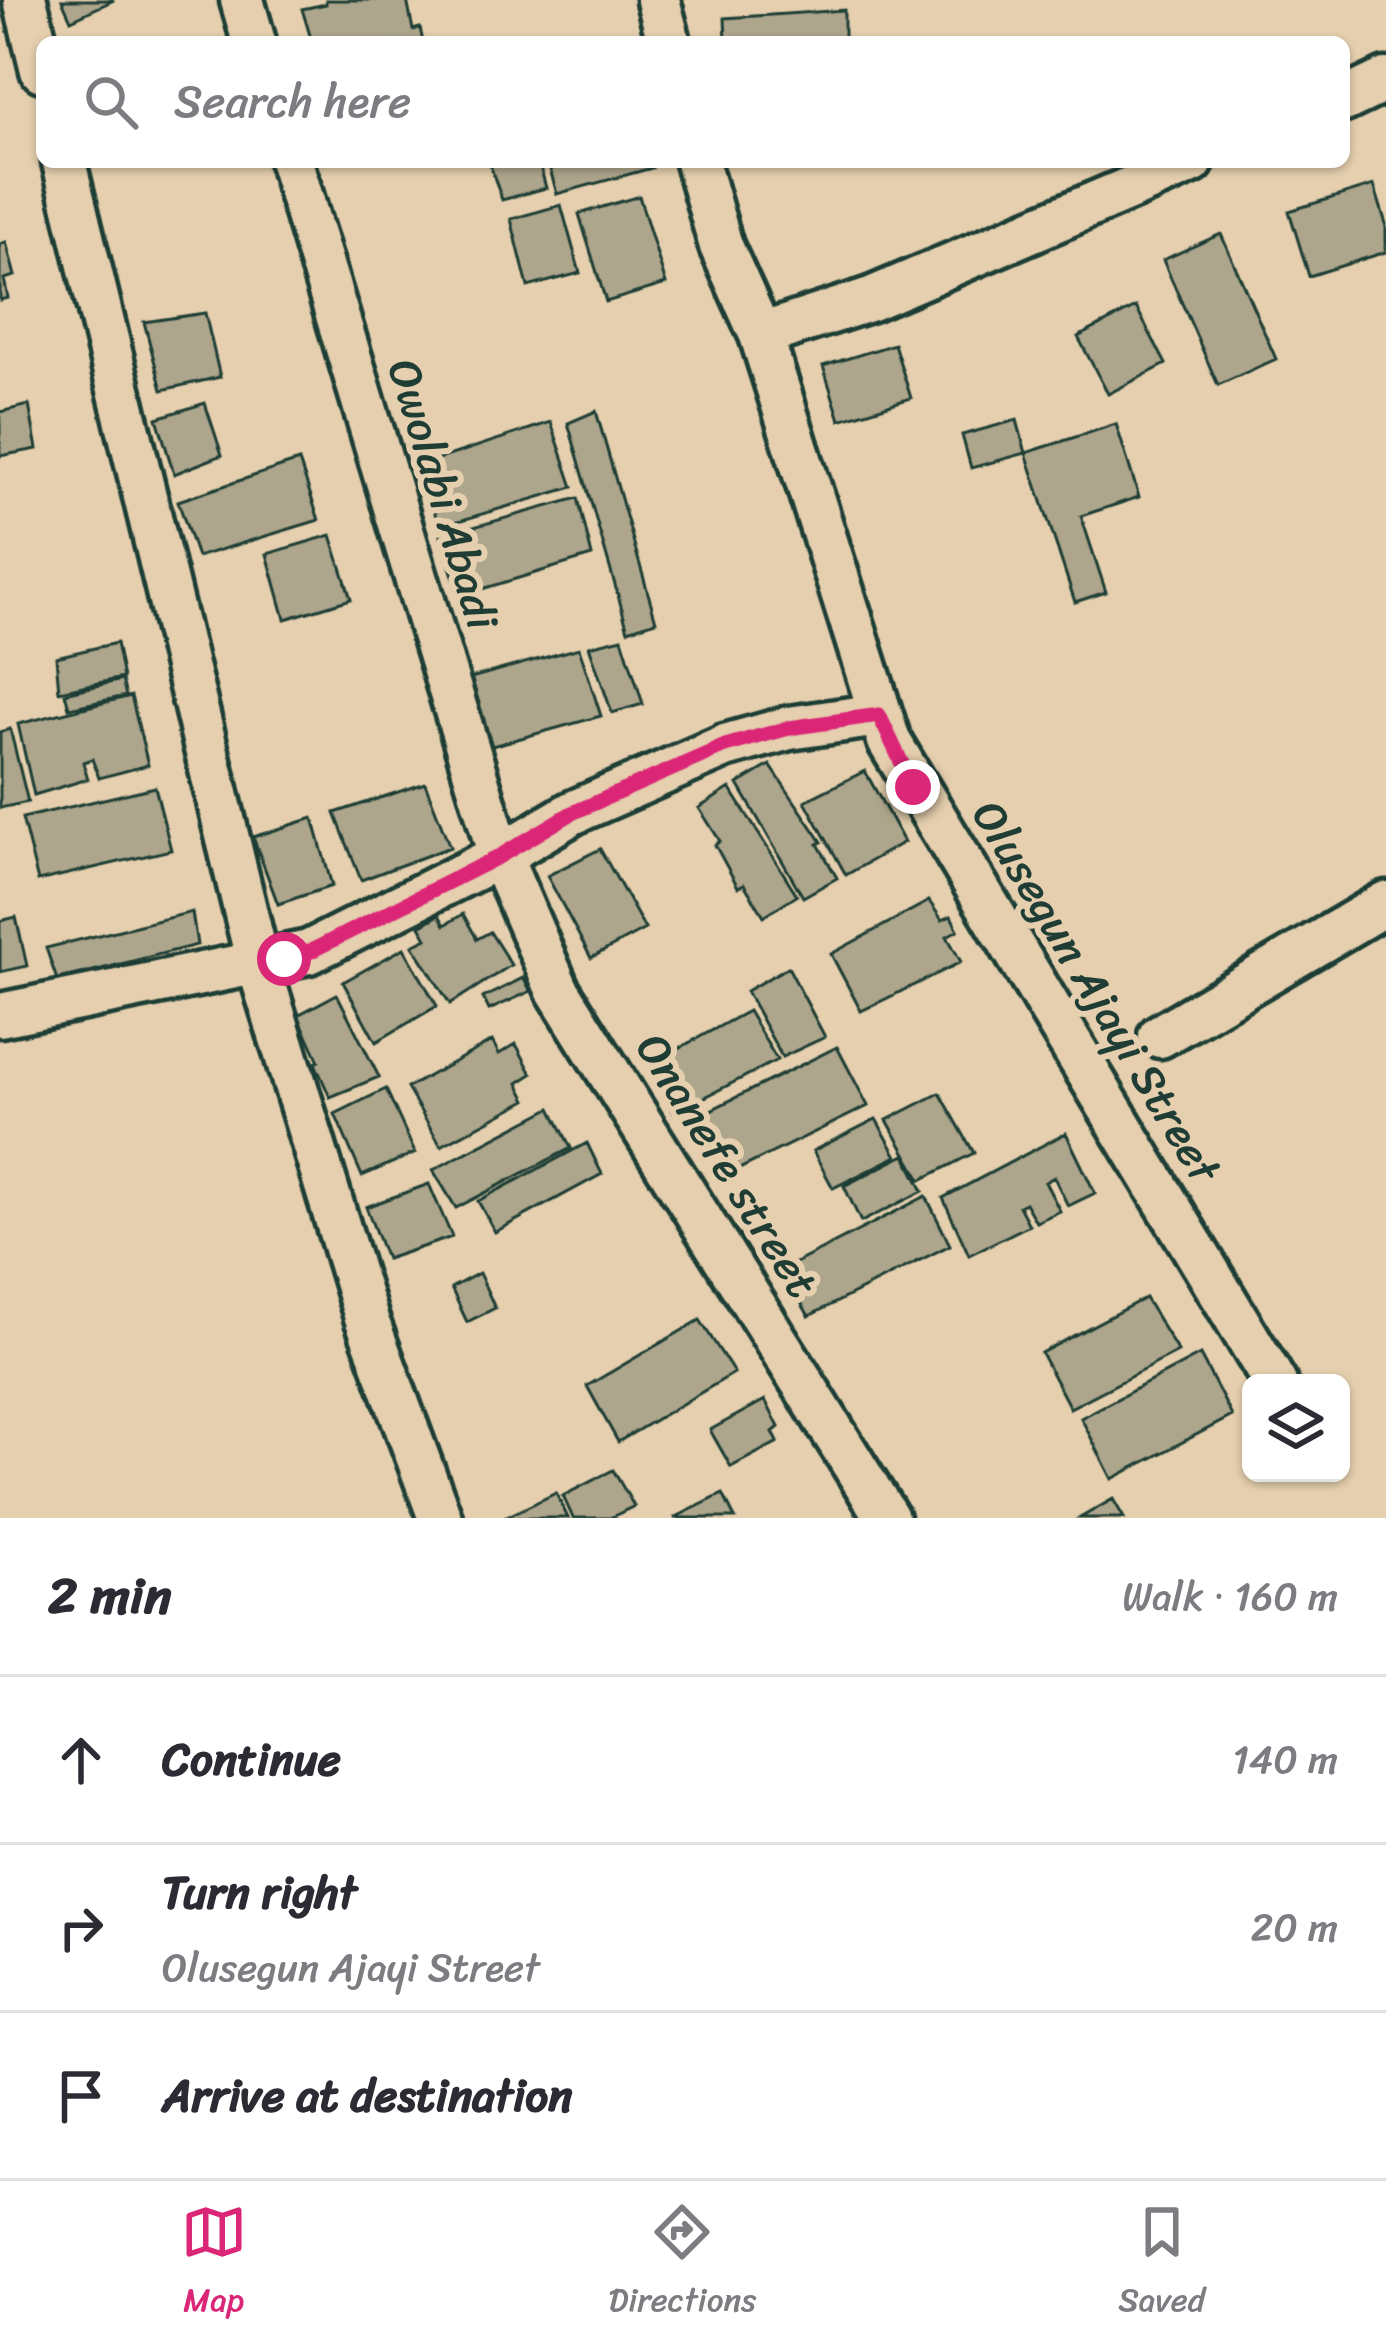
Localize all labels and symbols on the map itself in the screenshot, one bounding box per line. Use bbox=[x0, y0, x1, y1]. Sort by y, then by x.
street label: Owolabi Abadi bbox=[364, 349, 523, 641]
route end bbox=[886, 760, 940, 814]
street label: Olusegun Ajayi Street bbox=[950, 784, 1244, 1201]
route start bbox=[257, 932, 311, 986]
street label: Onanefe street bbox=[613, 1017, 841, 1314]

